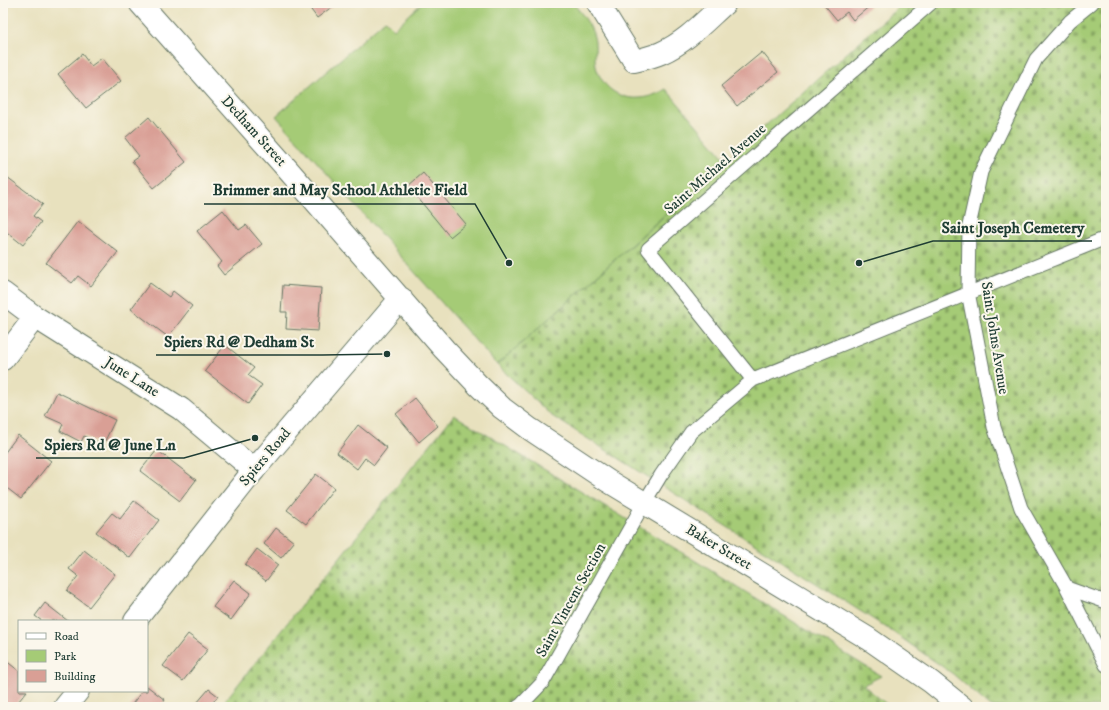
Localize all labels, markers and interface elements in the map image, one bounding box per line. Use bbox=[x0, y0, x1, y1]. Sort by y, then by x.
street label: Dedham Street bbox=[217, 92, 291, 171]
street label: Saint Michael Avenue bbox=[660, 119, 770, 219]
callout: Brimmer and May School Athletic Field bbox=[204, 176, 475, 204]
text: Brimmer and May School Athletic Field bbox=[213, 180, 468, 200]
callout: Saint Joseph Cemetery bbox=[933, 213, 1092, 241]
text: Saint Joseph Cemetery bbox=[942, 218, 1085, 238]
street label: Saint Johns Avenue bbox=[977, 280, 1013, 396]
callout: Spiers Rd @ Dedham St bbox=[156, 327, 322, 355]
text: Spiers Rd @ Dedham St bbox=[164, 332, 315, 352]
street label: June Lane bbox=[99, 352, 163, 401]
street label: Spiers Road bbox=[235, 424, 295, 490]
callout: Spiers Rd @ June Ln bbox=[36, 430, 184, 458]
text: Spiers Rd @ June Ln bbox=[44, 435, 176, 455]
street label: Baker Street bbox=[683, 520, 756, 574]
street label: Saint Vincent Section bbox=[532, 539, 610, 660]
legend bbox=[18, 620, 148, 692]
text: Road bbox=[54, 629, 79, 644]
text: Park bbox=[54, 649, 76, 664]
text: Building bbox=[54, 669, 95, 684]

